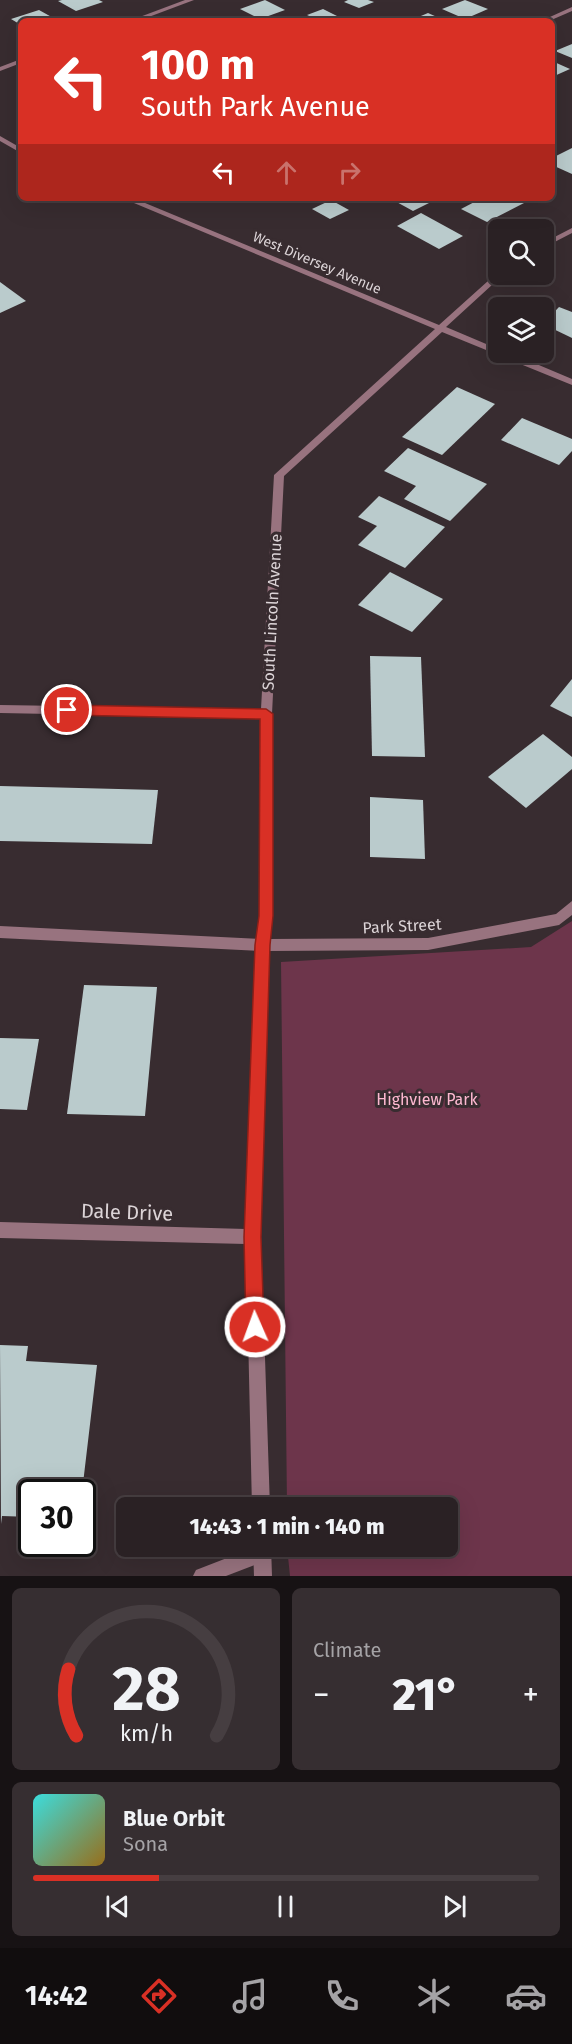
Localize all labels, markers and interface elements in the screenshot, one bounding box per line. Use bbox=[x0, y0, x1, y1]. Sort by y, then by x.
text: 100 m bbox=[141, 40, 255, 90]
icon: left bbox=[42, 42, 120, 120]
text: South Park Avenue bbox=[141, 91, 370, 123]
icon: left bbox=[207, 156, 240, 189]
icon: ahead bbox=[270, 156, 303, 189]
icon: right bbox=[333, 156, 366, 189]
map controls bbox=[488, 219, 554, 363]
button: search bbox=[488, 219, 554, 285]
street label: West Diversey Avenue bbox=[250, 228, 384, 298]
button: layers bbox=[488, 297, 554, 363]
street label: South Lincoln Avenue bbox=[258, 533, 286, 691]
pin bbox=[41, 684, 92, 735]
icon: arrive bbox=[50, 693, 83, 726]
street label: Park Street bbox=[362, 914, 442, 938]
park label: Highview Park bbox=[376, 1090, 478, 1109]
street label: Dale Drive bbox=[80, 1198, 174, 1226]
position arrow bbox=[223, 1295, 287, 1359]
speed limit sign: 30 bbox=[18, 1479, 96, 1557]
text: 14:43 · 1 min · 140 m bbox=[189, 1513, 385, 1540]
text: Climate bbox=[313, 1638, 381, 1662]
text: 28 bbox=[112, 1652, 180, 1727]
text: 21° bbox=[392, 1668, 460, 1722]
text: − bbox=[313, 1675, 330, 1715]
text: + bbox=[523, 1675, 539, 1715]
text: km/h bbox=[119, 1721, 173, 1747]
text: Blue Orbit bbox=[123, 1805, 225, 1832]
text: Sona bbox=[123, 1832, 168, 1856]
icon: previous bbox=[101, 1890, 134, 1923]
icon: pause bbox=[269, 1890, 302, 1923]
icon: next bbox=[438, 1890, 471, 1923]
icon: directions bbox=[138, 1975, 180, 2017]
icon: music bbox=[229, 1975, 271, 2017]
icon: phone bbox=[321, 1975, 363, 2017]
icon: climate bbox=[413, 1975, 455, 2017]
icon: car bbox=[505, 1975, 547, 2017]
text: 14:42 bbox=[25, 1980, 88, 2012]

